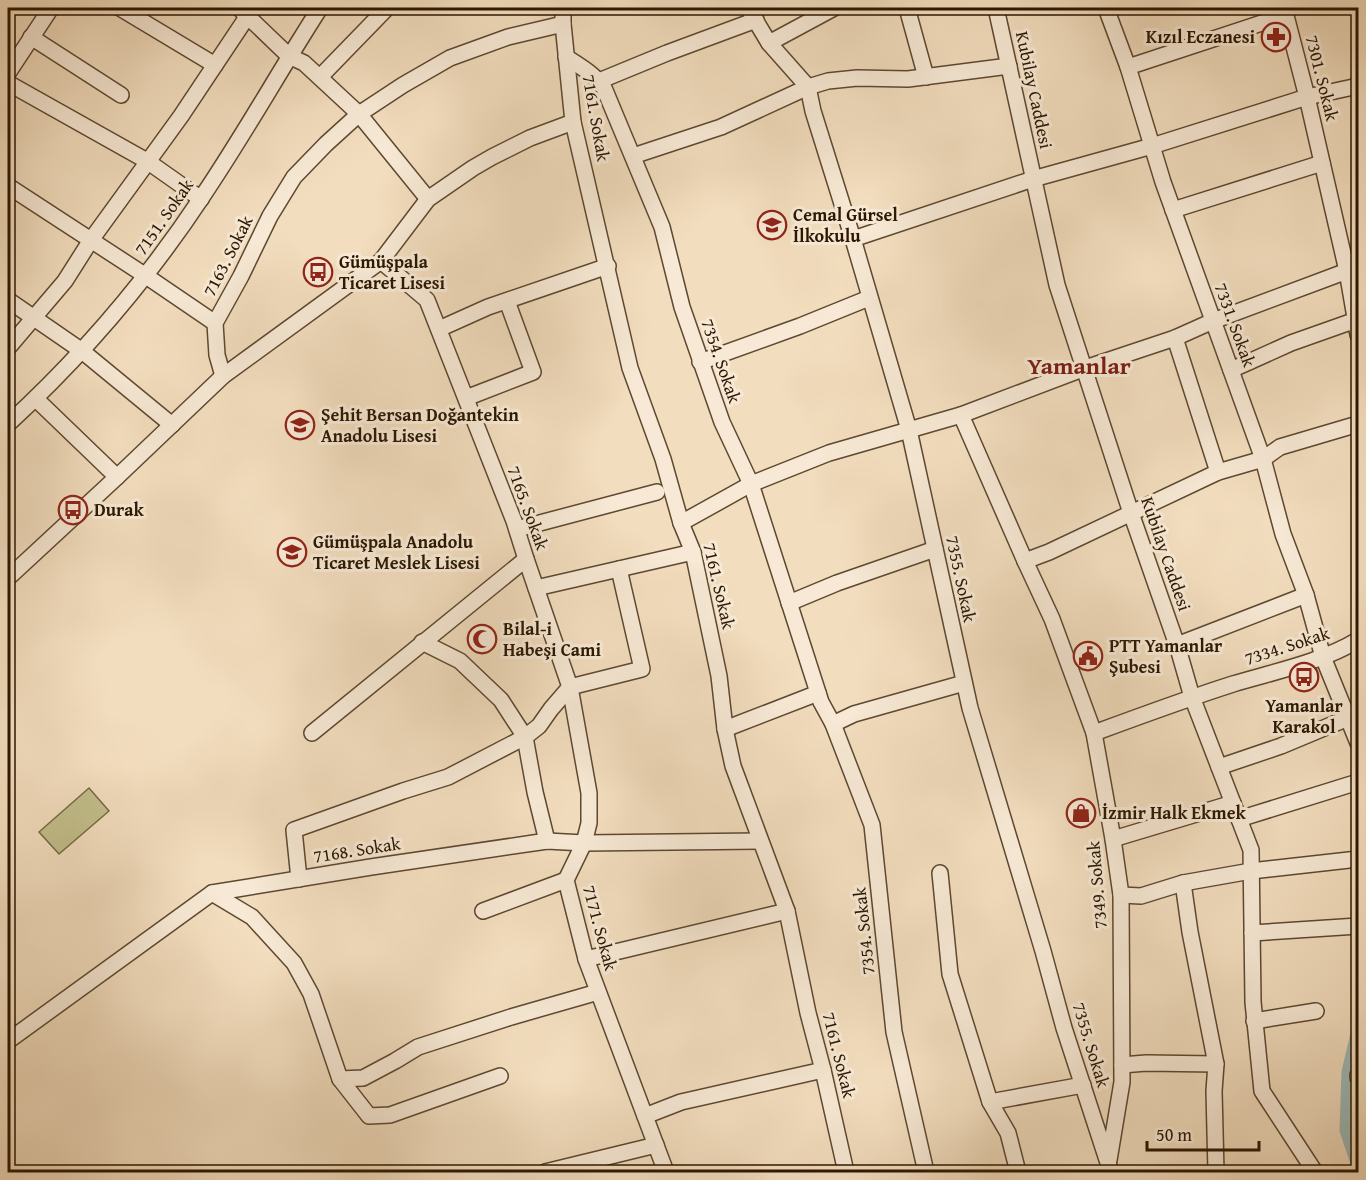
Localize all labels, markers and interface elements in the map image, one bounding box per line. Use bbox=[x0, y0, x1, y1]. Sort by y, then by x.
pharmacy icon: Kızıl Eczanesi bbox=[1260, 21, 1292, 53]
place label: Kızıl Eczanesi bbox=[1146, 23, 1255, 50]
street label: Kubilay Caddesi bbox=[1009, 29, 1060, 151]
street label: 7301. Sokak bbox=[1299, 32, 1346, 125]
street label: 7161. Sokak bbox=[576, 72, 618, 164]
street label: 7151. Sokak bbox=[127, 172, 200, 260]
place label: Cemal Gürsel İlkokulu bbox=[793, 201, 898, 249]
school or university icon: Cemal Gürsel İlkokulu bbox=[756, 209, 788, 241]
street label: 7163. Sokak bbox=[196, 210, 260, 301]
place label: Gümüşpala Ticaret Lisesi bbox=[339, 248, 446, 296]
bus stop icon: Gümüşpala Ticaret Lisesi bbox=[302, 256, 334, 288]
street label: 7331. Sokak bbox=[1208, 279, 1263, 371]
street label: 7354. Sokak bbox=[694, 315, 749, 408]
district label: Yamanlar bbox=[1027, 348, 1131, 383]
place label: Şehit Bersan Doğantekin Anadolu Lisesi bbox=[321, 401, 519, 449]
school or university icon: Şehit Bersan Doğantekin Anadolu Lisesi bbox=[284, 409, 316, 441]
street label: 7165. Sokak bbox=[501, 462, 556, 554]
street label: Kubilay Caddesi bbox=[1134, 493, 1199, 615]
bus stop icon: Durak bbox=[57, 494, 89, 526]
place label: Durak bbox=[94, 496, 144, 523]
place label: Gümüşpala Anadolu Ticaret Meslek Lisesi bbox=[313, 528, 480, 576]
street label: 7355. Sokak bbox=[939, 533, 984, 625]
school or university icon: Gümüşpala Anadolu Ticaret Meslek Lisesi bbox=[276, 536, 308, 568]
street label: 7161. Sokak bbox=[696, 540, 743, 633]
place label: Bilal-i Habeşi Cami bbox=[503, 615, 601, 663]
street label: 7334. Sokak bbox=[1241, 619, 1334, 672]
mosque icon: Bilal-i Habeşi Cami bbox=[466, 623, 498, 655]
place label: PTT Yamanlar Şubesi bbox=[1109, 632, 1223, 680]
public building icon: PTT Yamanlar Şubesi bbox=[1072, 640, 1104, 672]
bus stop icon: Yamanlar Karakol bbox=[1288, 661, 1320, 693]
place label: Yamanlar Karakol bbox=[1265, 692, 1344, 740]
shop icon: İzmir Halk Ekmek bbox=[1065, 797, 1097, 829]
place label: İzmir Halk Ekmek bbox=[1102, 799, 1246, 826]
street label: 7168. Sokak bbox=[311, 829, 403, 870]
street label: 7349. Sokak bbox=[1079, 839, 1114, 930]
street label: 7171. Sokak bbox=[576, 882, 625, 975]
street label: 7354. Sokak bbox=[845, 885, 882, 976]
street label: 7355. Sokak bbox=[1066, 999, 1117, 1092]
street label: 7161. Sokak bbox=[816, 1009, 863, 1102]
scale bar bbox=[1147, 1114, 1260, 1152]
text: 50 m bbox=[1156, 1121, 1192, 1148]

